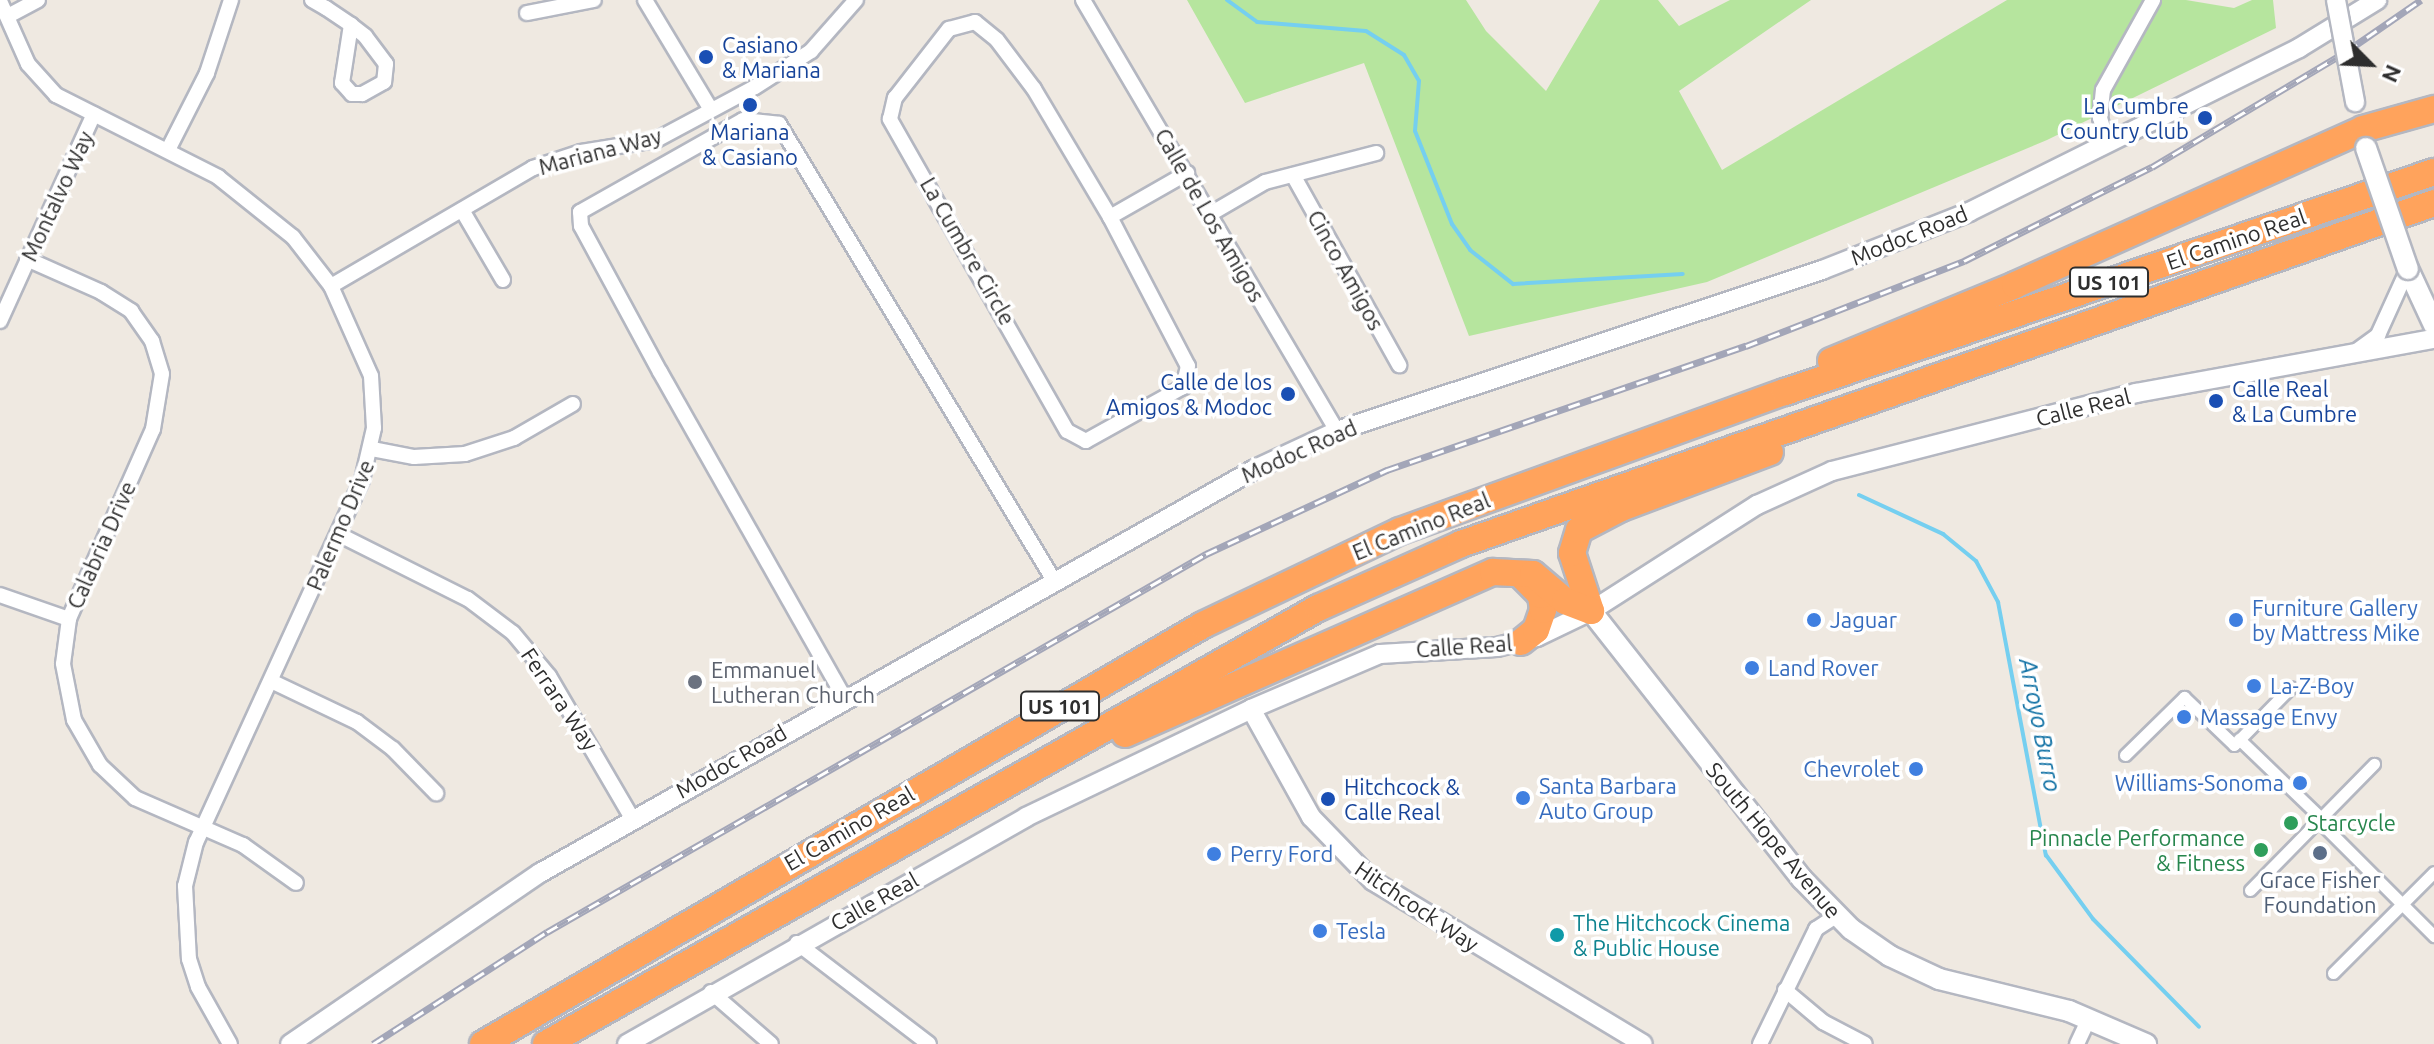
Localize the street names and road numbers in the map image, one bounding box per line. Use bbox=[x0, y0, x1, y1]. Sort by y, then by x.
street label: Mariana Way bbox=[536, 122, 664, 180]
street label: Calle de Los Amigos bbox=[1150, 124, 1270, 306]
street label: Montalvo Way bbox=[15, 127, 99, 265]
street label: La Cumbre Circle bbox=[915, 172, 1021, 330]
street label: Modoc Road bbox=[1847, 200, 1971, 270]
street label: El Camino Real bbox=[2163, 203, 2309, 275]
street label: Cinco Amigos bbox=[1302, 205, 1390, 335]
road number: US 101 bbox=[2069, 266, 2149, 298]
street label: Calle Real bbox=[2033, 383, 2133, 431]
street label: Modoc Road bbox=[1237, 414, 1361, 488]
street label: Palermo Drive bbox=[301, 456, 379, 594]
street label: Calabria Drive bbox=[61, 477, 141, 613]
street label: El Camino Real bbox=[1349, 486, 1493, 566]
street label: Calle Real bbox=[1415, 629, 1513, 663]
street label: Ferrara Way bbox=[516, 643, 604, 755]
road number: US 101 bbox=[1020, 690, 1100, 722]
street label: Modoc Road bbox=[671, 719, 791, 803]
street label: South Hope Avenue bbox=[1701, 757, 1847, 923]
street label: El Camino Real bbox=[779, 780, 919, 876]
street label: Hitchcock Way bbox=[1350, 855, 1484, 957]
street label: Calle Real bbox=[825, 866, 923, 936]

